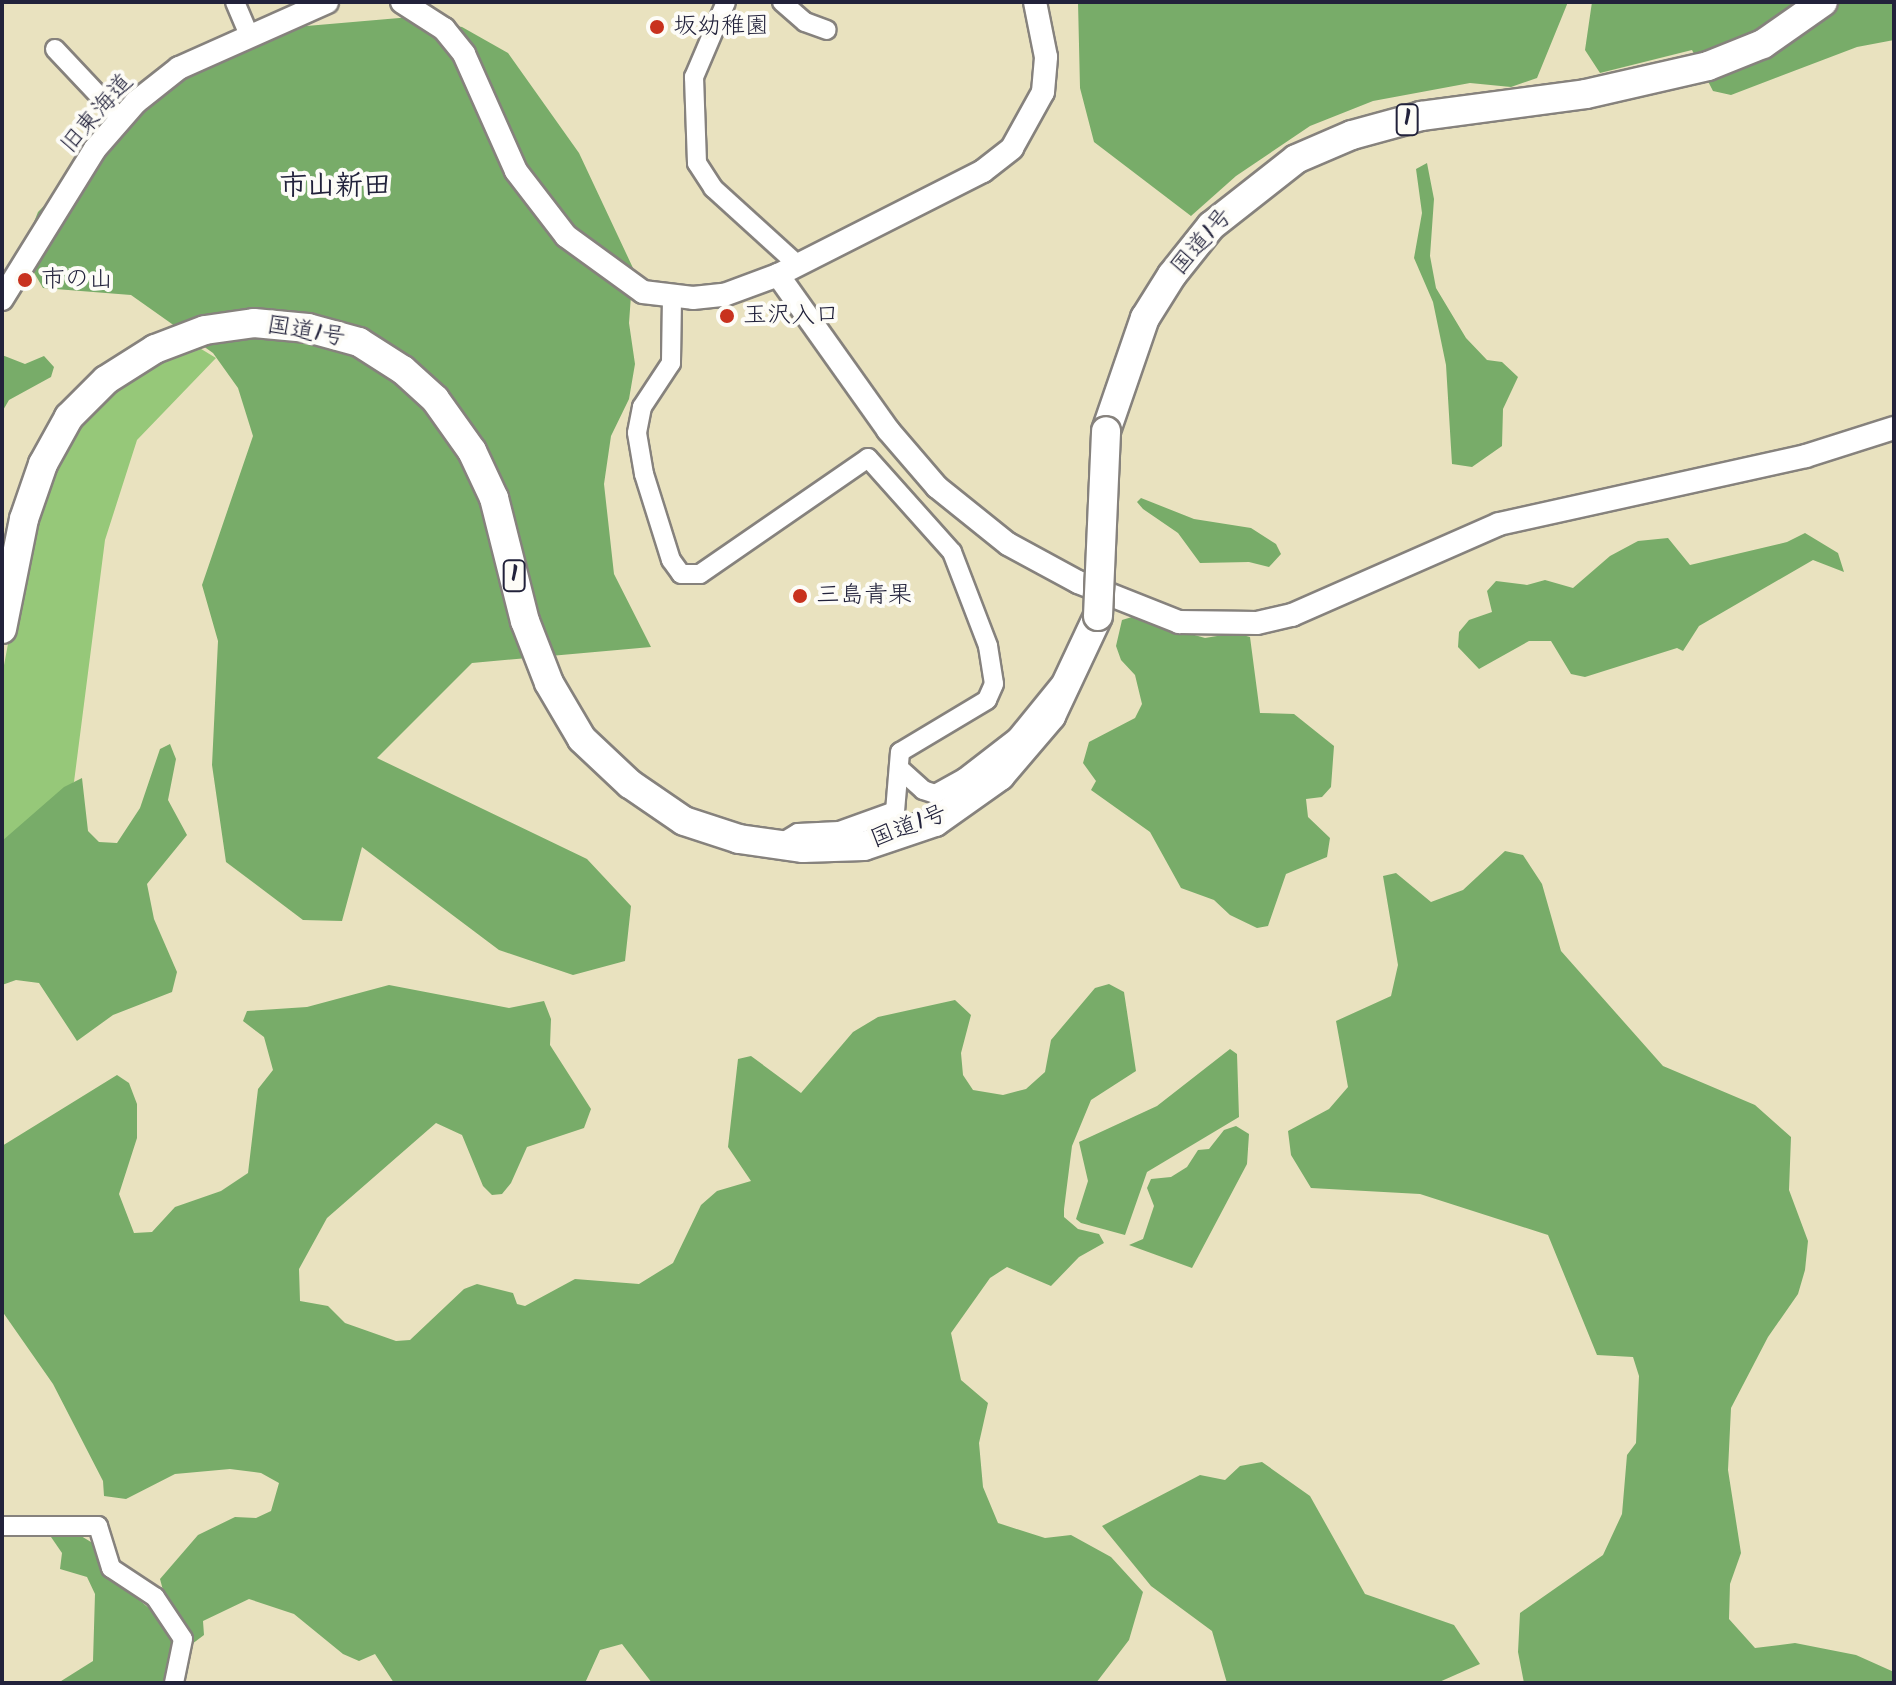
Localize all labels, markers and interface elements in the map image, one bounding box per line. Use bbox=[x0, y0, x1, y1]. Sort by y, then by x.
place label: 坂幼稚園 bbox=[673, 13, 769, 41]
marker: 坂幼稚園 bbox=[648, 18, 666, 36]
street label: 旧東海道 bbox=[55, 68, 139, 160]
road number: 1 bbox=[1395, 102, 1419, 138]
district label: 市山新田 bbox=[279, 170, 391, 204]
street label: 国道1号 bbox=[1165, 203, 1239, 281]
place label: 市の山 bbox=[41, 266, 113, 294]
marker: 市の山 bbox=[16, 271, 34, 289]
place label: 玉沢入口 bbox=[743, 302, 839, 330]
marker: 玉沢入口 bbox=[718, 307, 736, 325]
street label: 国道1号 bbox=[264, 311, 348, 353]
road number: 1 bbox=[502, 558, 526, 594]
place label: 三島青果 bbox=[816, 582, 912, 610]
marker: 三島青果 bbox=[791, 587, 809, 605]
street label: 国道1号 bbox=[867, 799, 951, 855]

